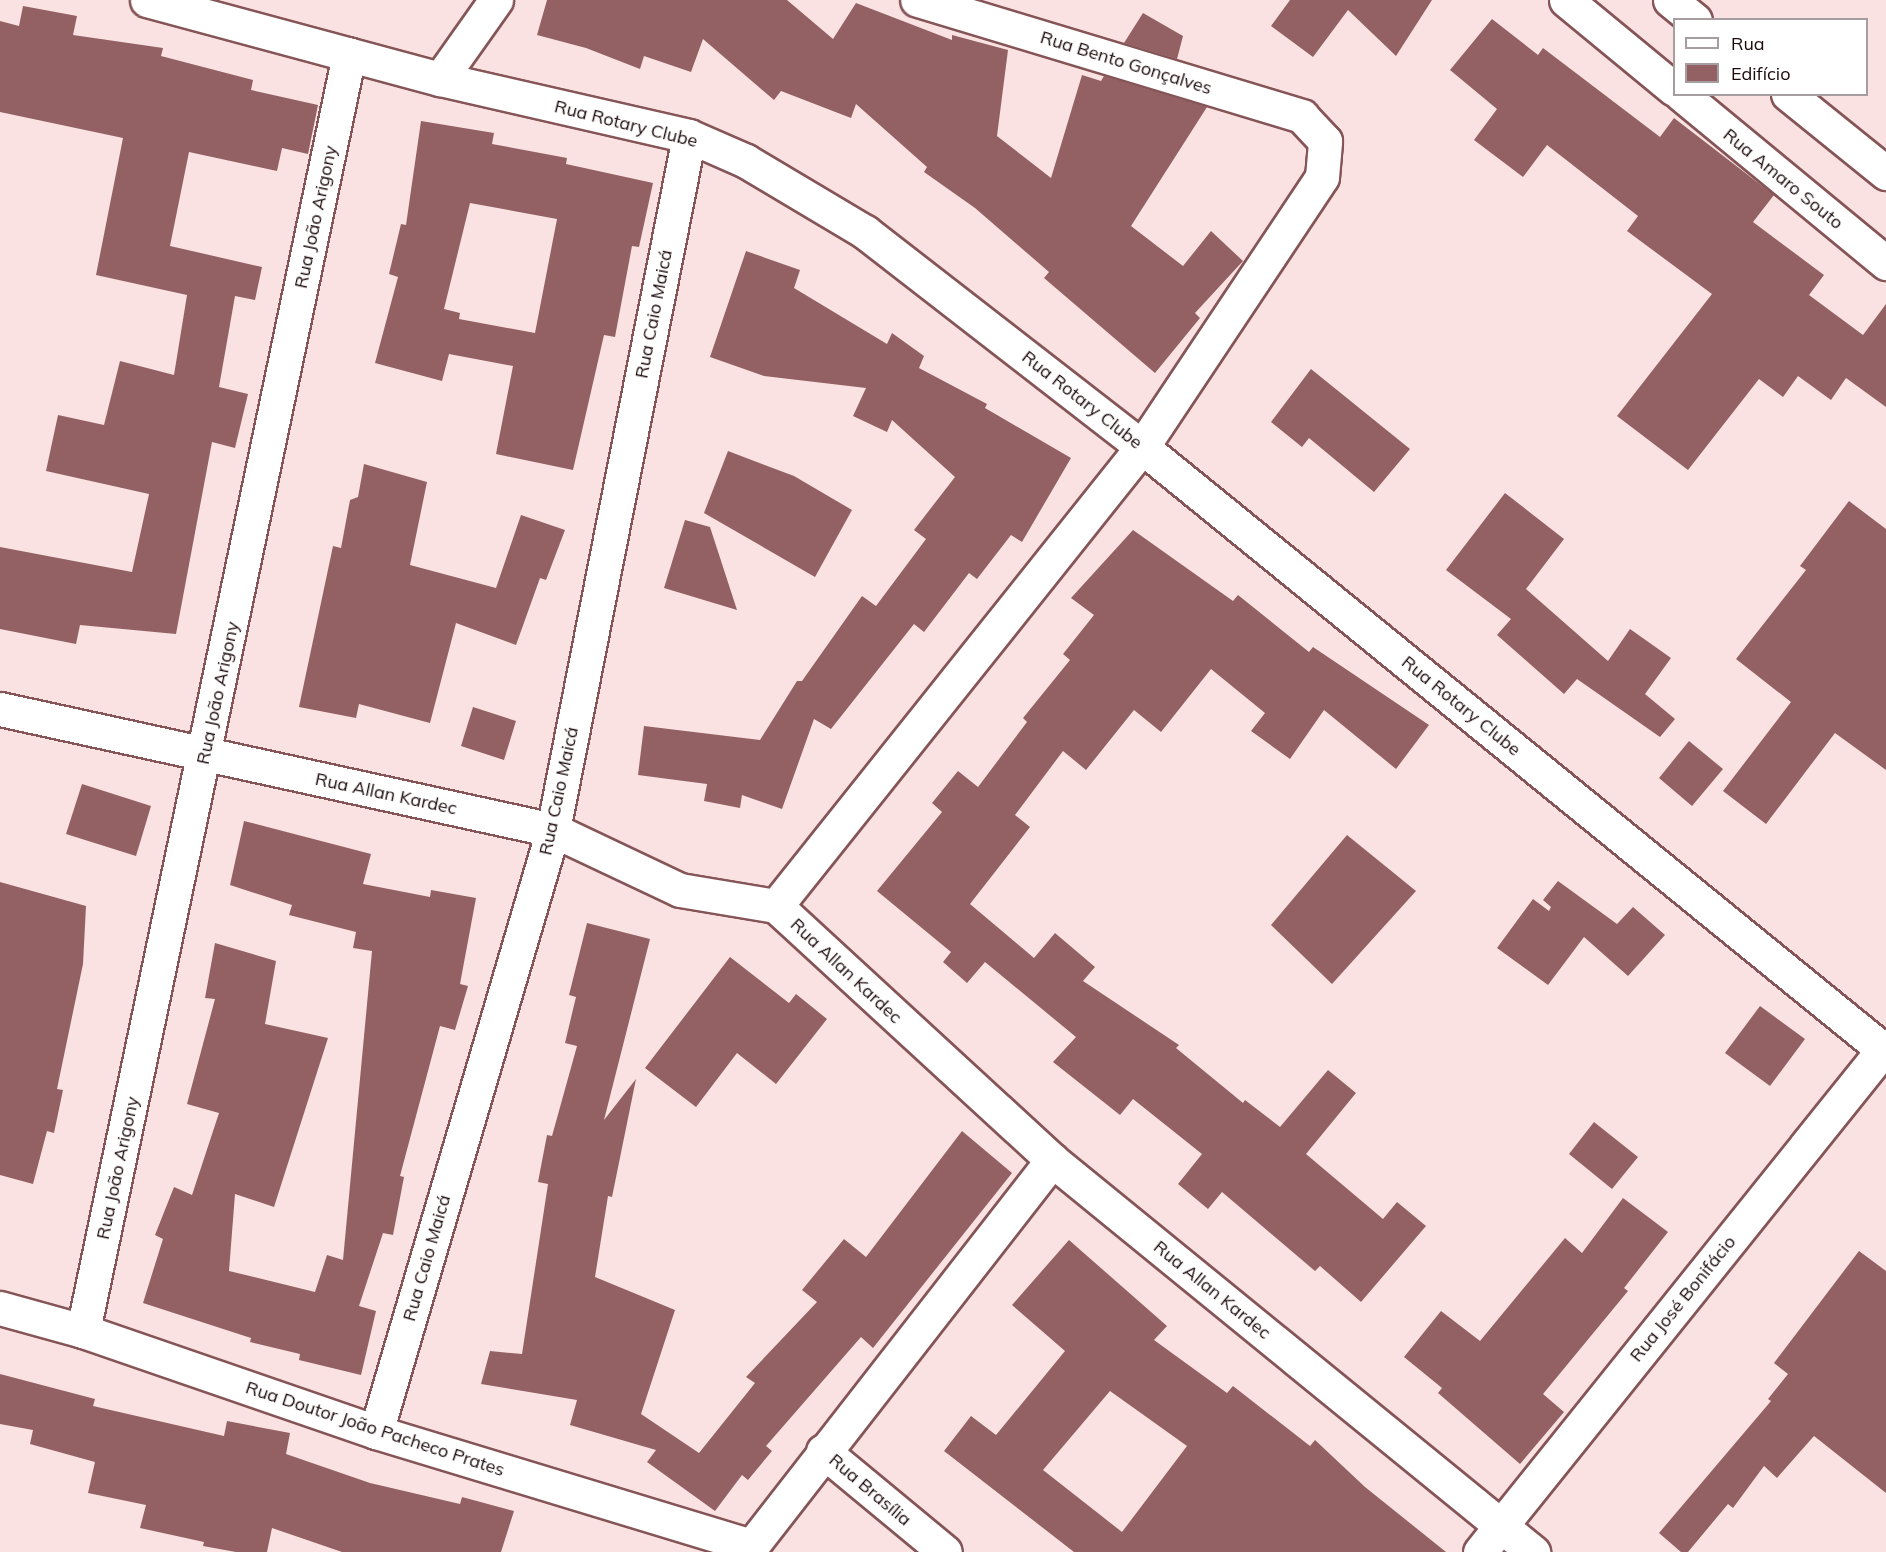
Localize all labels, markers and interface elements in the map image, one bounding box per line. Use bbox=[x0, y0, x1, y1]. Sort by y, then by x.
legend bbox=[1673, 18, 1868, 96]
street label: Rua Bento Gonçalves bbox=[1038, 27, 1214, 99]
text: Rua bbox=[1731, 32, 1765, 55]
text: Edifício bbox=[1731, 62, 1790, 85]
street label: Rua Rotary Clube bbox=[552, 96, 700, 152]
street label: Rua Amaro Souto bbox=[1719, 124, 1847, 234]
street label: Rua João Arigony bbox=[290, 144, 342, 290]
street label: Rua Caio Maicá bbox=[631, 248, 677, 380]
street label: Rua Rotary Clube bbox=[1018, 346, 1146, 454]
street label: Rua João Arigony bbox=[192, 620, 244, 766]
street label: Rua Rotary Clube bbox=[1397, 651, 1525, 761]
street label: Rua Caio Maicá bbox=[535, 725, 583, 857]
street label: Rua Allan Kardec bbox=[313, 768, 459, 820]
street label: Rua Allan Kardec bbox=[786, 914, 906, 1028]
street label: Rua João Arigony bbox=[92, 1095, 144, 1241]
street label: Rua Caio Maicá bbox=[399, 1192, 455, 1324]
street label: Rua José Bonifácio bbox=[1626, 1232, 1740, 1366]
street label: Rua Allan Kardec bbox=[1149, 1236, 1275, 1344]
street label: Rua Doutor João Pacheco Prates bbox=[243, 1377, 507, 1481]
street label: Rua Brasília bbox=[825, 1449, 915, 1531]

